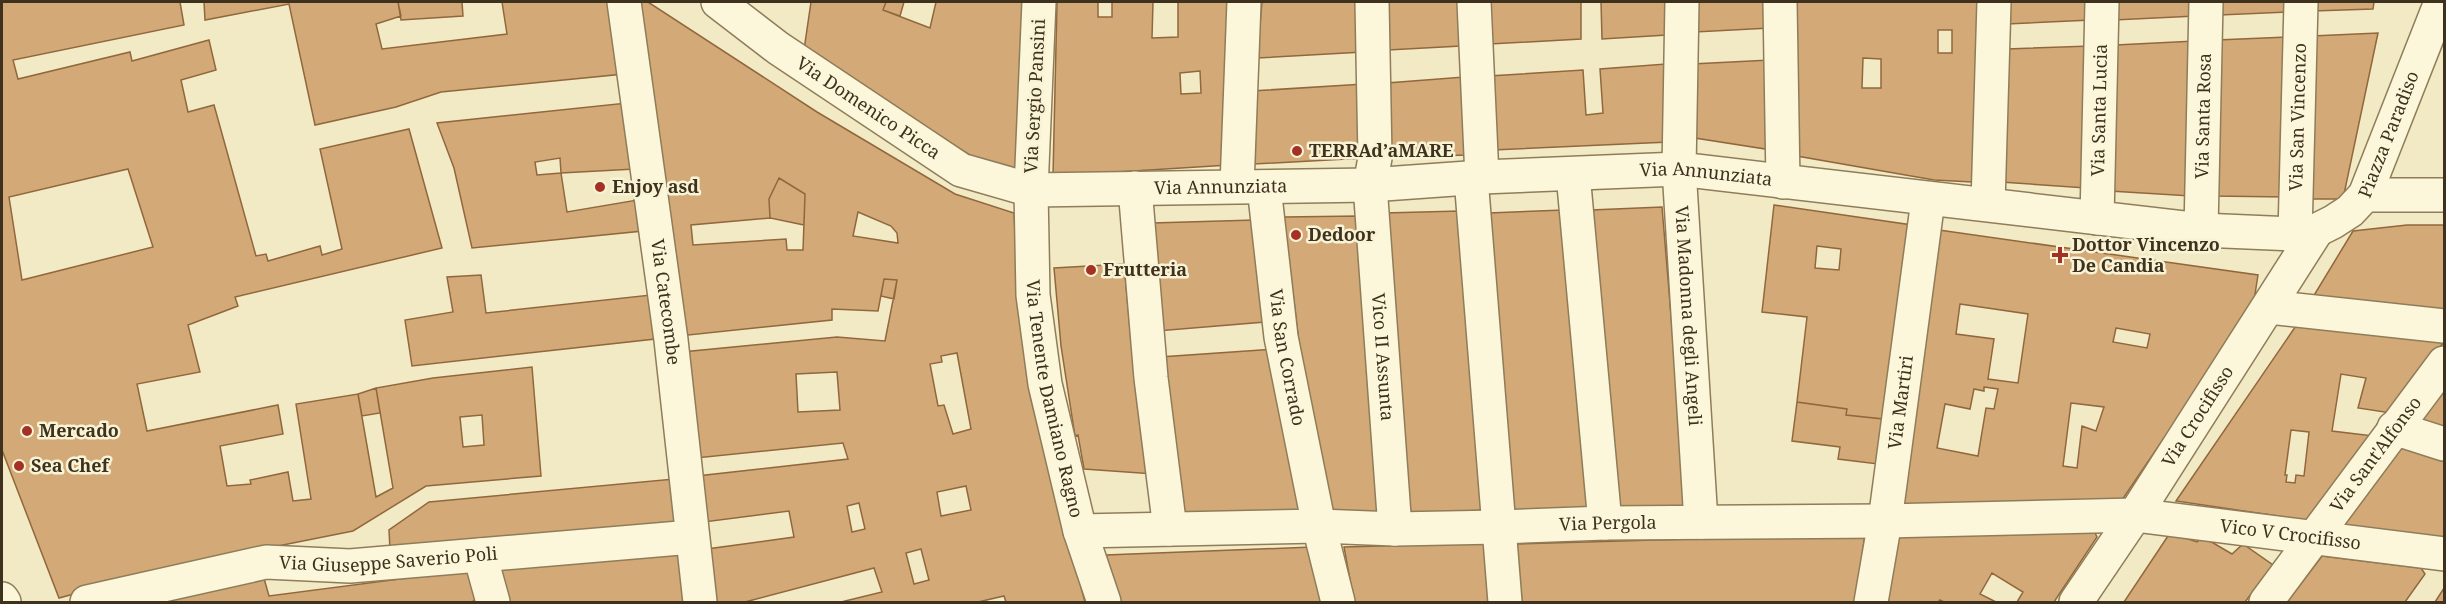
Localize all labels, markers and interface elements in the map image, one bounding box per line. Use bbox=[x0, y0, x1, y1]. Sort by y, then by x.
street label: Via Sergio Pansini bbox=[1018, 18, 1050, 174]
street label: Via Santa Lucia bbox=[2085, 43, 2112, 177]
street label: Via San Vincenzo bbox=[2283, 43, 2311, 191]
street label: Via Domenico Picca bbox=[792, 51, 946, 164]
street label: Via Santa Rosa bbox=[2189, 53, 2216, 179]
street label: Piazza Paradiso bbox=[2352, 67, 2424, 201]
place label: TERRAd’aMARE bbox=[1309, 138, 1454, 162]
marker: TERRAd’aMARE bbox=[1290, 144, 1304, 158]
street label: Via Annunziata bbox=[1639, 156, 1774, 191]
street label: Via Annunziata bbox=[1154, 173, 1287, 199]
place label: Enjoy asd bbox=[612, 174, 699, 198]
marker: Enjoy asd bbox=[593, 180, 607, 194]
street label: Via Madonna degli Angeli bbox=[1670, 205, 1708, 427]
place label: Dedoor bbox=[1308, 222, 1376, 246]
marker: Dedoor bbox=[1289, 228, 1303, 242]
place label: Dottor Vincenzo De Candia bbox=[2072, 232, 2220, 277]
street label: Via Catecombe bbox=[646, 237, 687, 366]
marker: Dottor Vincenzo De Candia bbox=[2053, 248, 2067, 262]
place label: Frutteria bbox=[1103, 257, 1187, 281]
marker: Frutteria bbox=[1084, 263, 1098, 277]
street label: Via Tenente Damiano Ragno bbox=[1022, 279, 1089, 520]
street label: Via San Corrado bbox=[1265, 288, 1312, 428]
street label: Vico II Assunta bbox=[1367, 292, 1400, 422]
street label: Via Martiri bbox=[1882, 353, 1918, 451]
street label: Via Crocifisso bbox=[2156, 361, 2238, 471]
street label: Via Sant'Alfonso bbox=[2324, 391, 2426, 517]
place label: Mercado bbox=[39, 418, 119, 442]
marker: Mercado bbox=[20, 424, 34, 438]
place label: Sea Chef bbox=[31, 453, 111, 477]
marker: Sea Chef bbox=[12, 459, 26, 473]
street label: Via Pergola bbox=[1559, 510, 1657, 536]
street label: Vico V Crocifisso bbox=[2219, 513, 2362, 554]
street label: Via Giuseppe Saverio Poli bbox=[279, 541, 499, 577]

